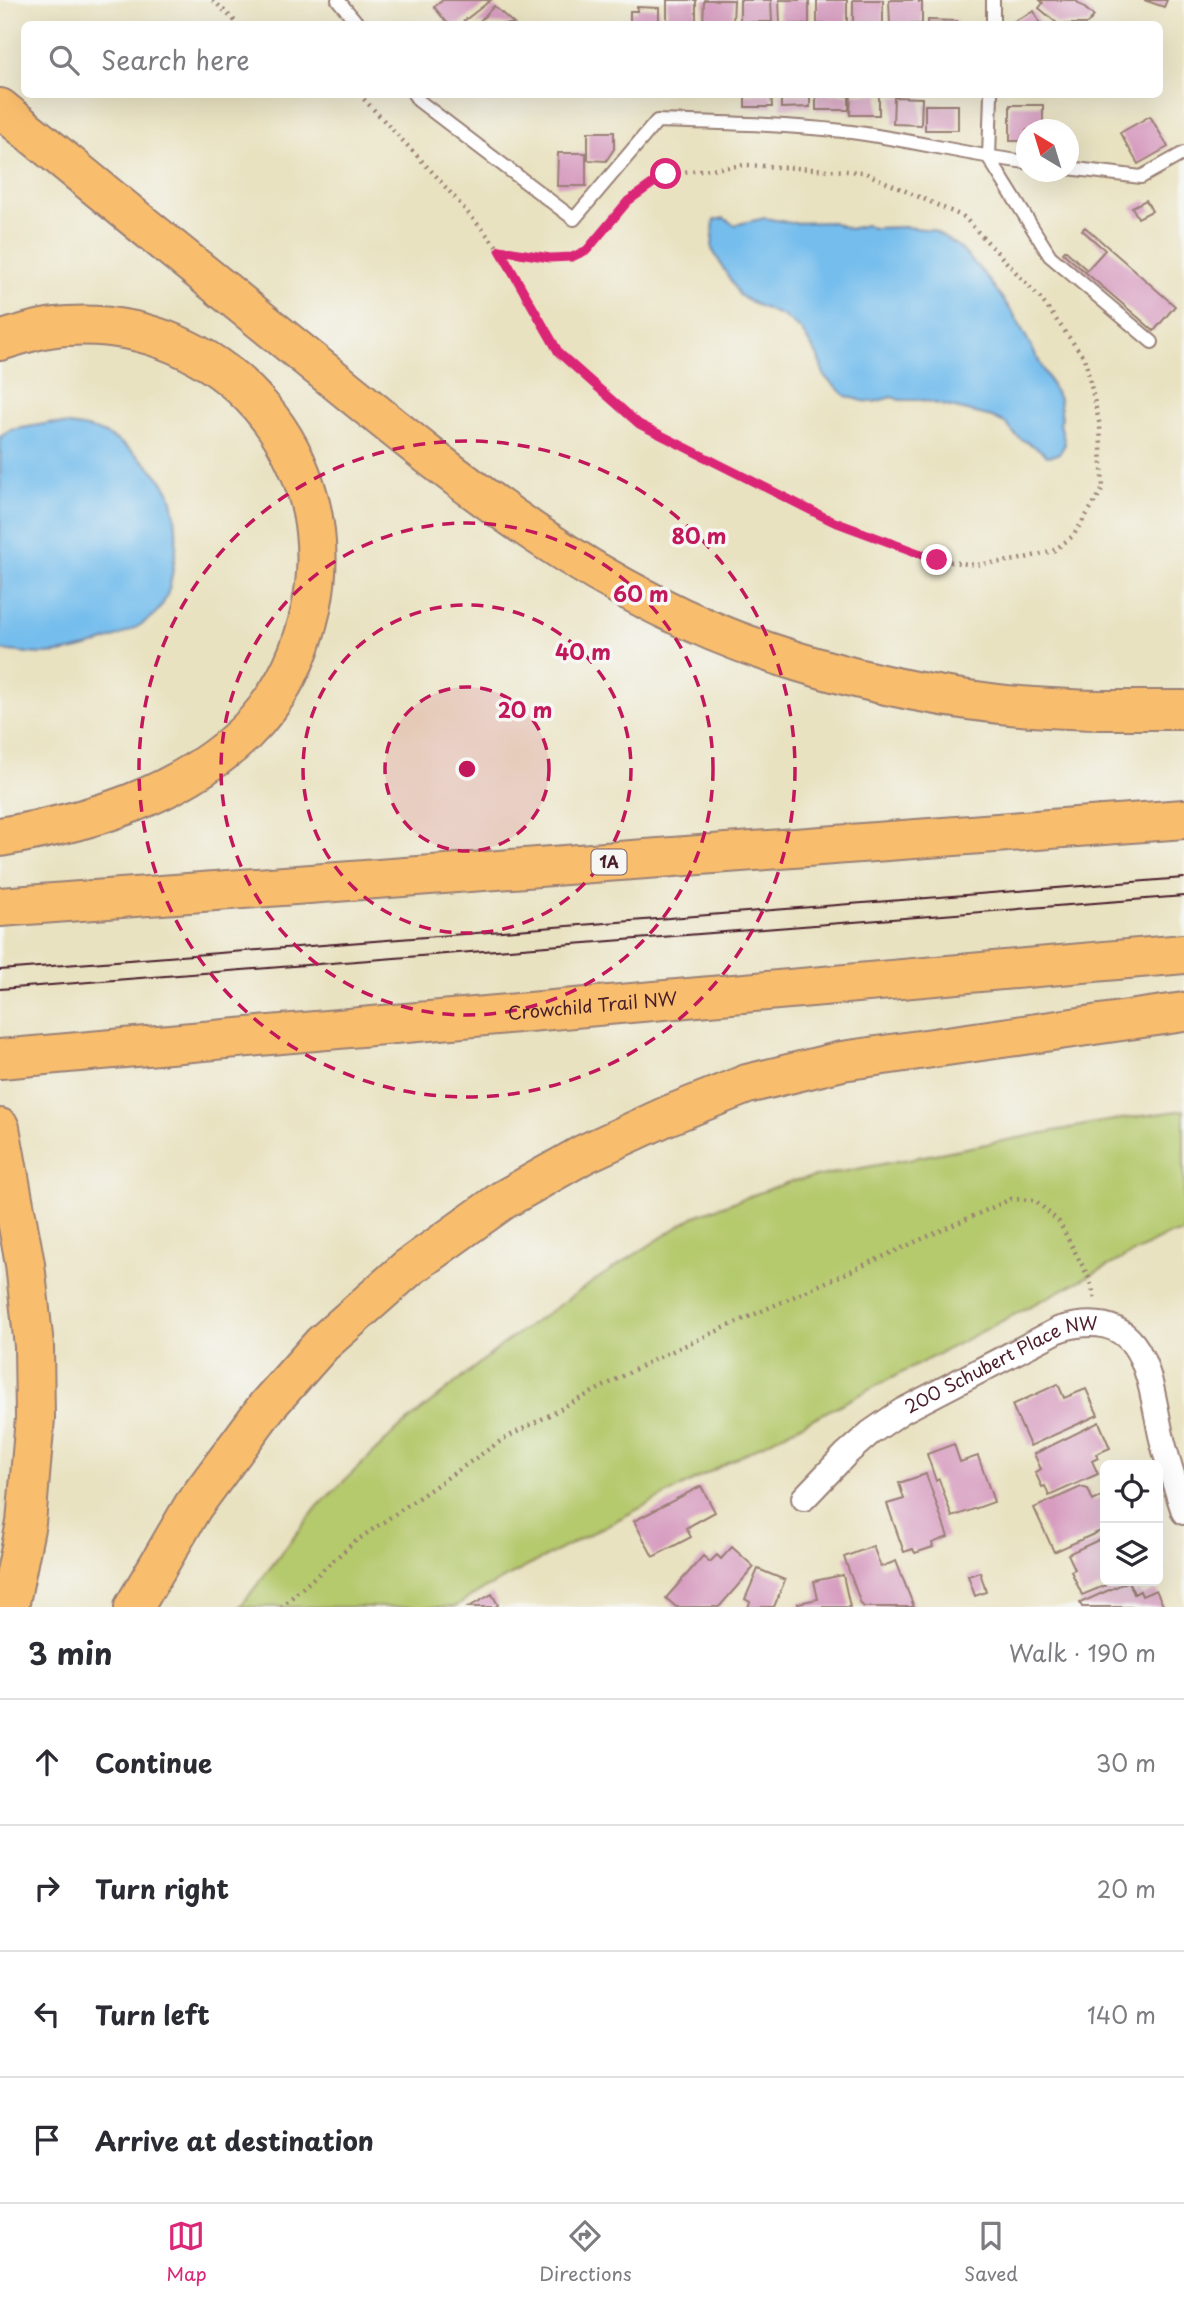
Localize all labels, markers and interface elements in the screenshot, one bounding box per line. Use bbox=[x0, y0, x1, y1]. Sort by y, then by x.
search box bbox=[21, 21, 1163, 98]
text: Search here bbox=[101, 40, 250, 79]
icon: search bbox=[45, 41, 83, 79]
north arrow bbox=[1016, 119, 1079, 182]
route start bbox=[650, 158, 681, 189]
text: 80 m bbox=[672, 519, 726, 551]
route end bbox=[921, 544, 952, 575]
text: 60 m bbox=[613, 577, 669, 609]
text: 40 m bbox=[555, 635, 611, 667]
text: 20 m bbox=[498, 693, 552, 725]
centre of rings bbox=[455, 757, 479, 781]
road number: 1A bbox=[592, 849, 626, 874]
street label: Crowchild Trail NW bbox=[507, 984, 678, 1026]
street label: 200 Schubert Place NW bbox=[899, 1309, 1098, 1419]
map controls bbox=[1100, 1460, 1163, 1586]
button: locate bbox=[1100, 1460, 1163, 1523]
button: layers bbox=[1100, 1523, 1163, 1586]
text: 3 min bbox=[28, 1630, 113, 1675]
text: Walk · 190 m bbox=[1009, 1635, 1156, 1670]
icon: ahead bbox=[28, 1743, 66, 1781]
text: Continue bbox=[95, 1743, 212, 1782]
text: 30 m bbox=[1095, 1745, 1156, 1780]
icon: right bbox=[28, 1869, 66, 1907]
text: Turn right bbox=[95, 1869, 229, 1908]
text: 20 m bbox=[1097, 1871, 1156, 1906]
icon: left bbox=[28, 1995, 66, 2033]
text: Turn left bbox=[95, 1995, 210, 2034]
text: 140 m bbox=[1087, 1997, 1156, 2032]
icon: arrive bbox=[28, 2121, 66, 2159]
text: Arrive at destination bbox=[95, 2121, 374, 2160]
tab: Map bbox=[166, 2217, 207, 2287]
tab: Directions bbox=[539, 2217, 632, 2287]
tab: Saved bbox=[964, 2217, 1018, 2287]

